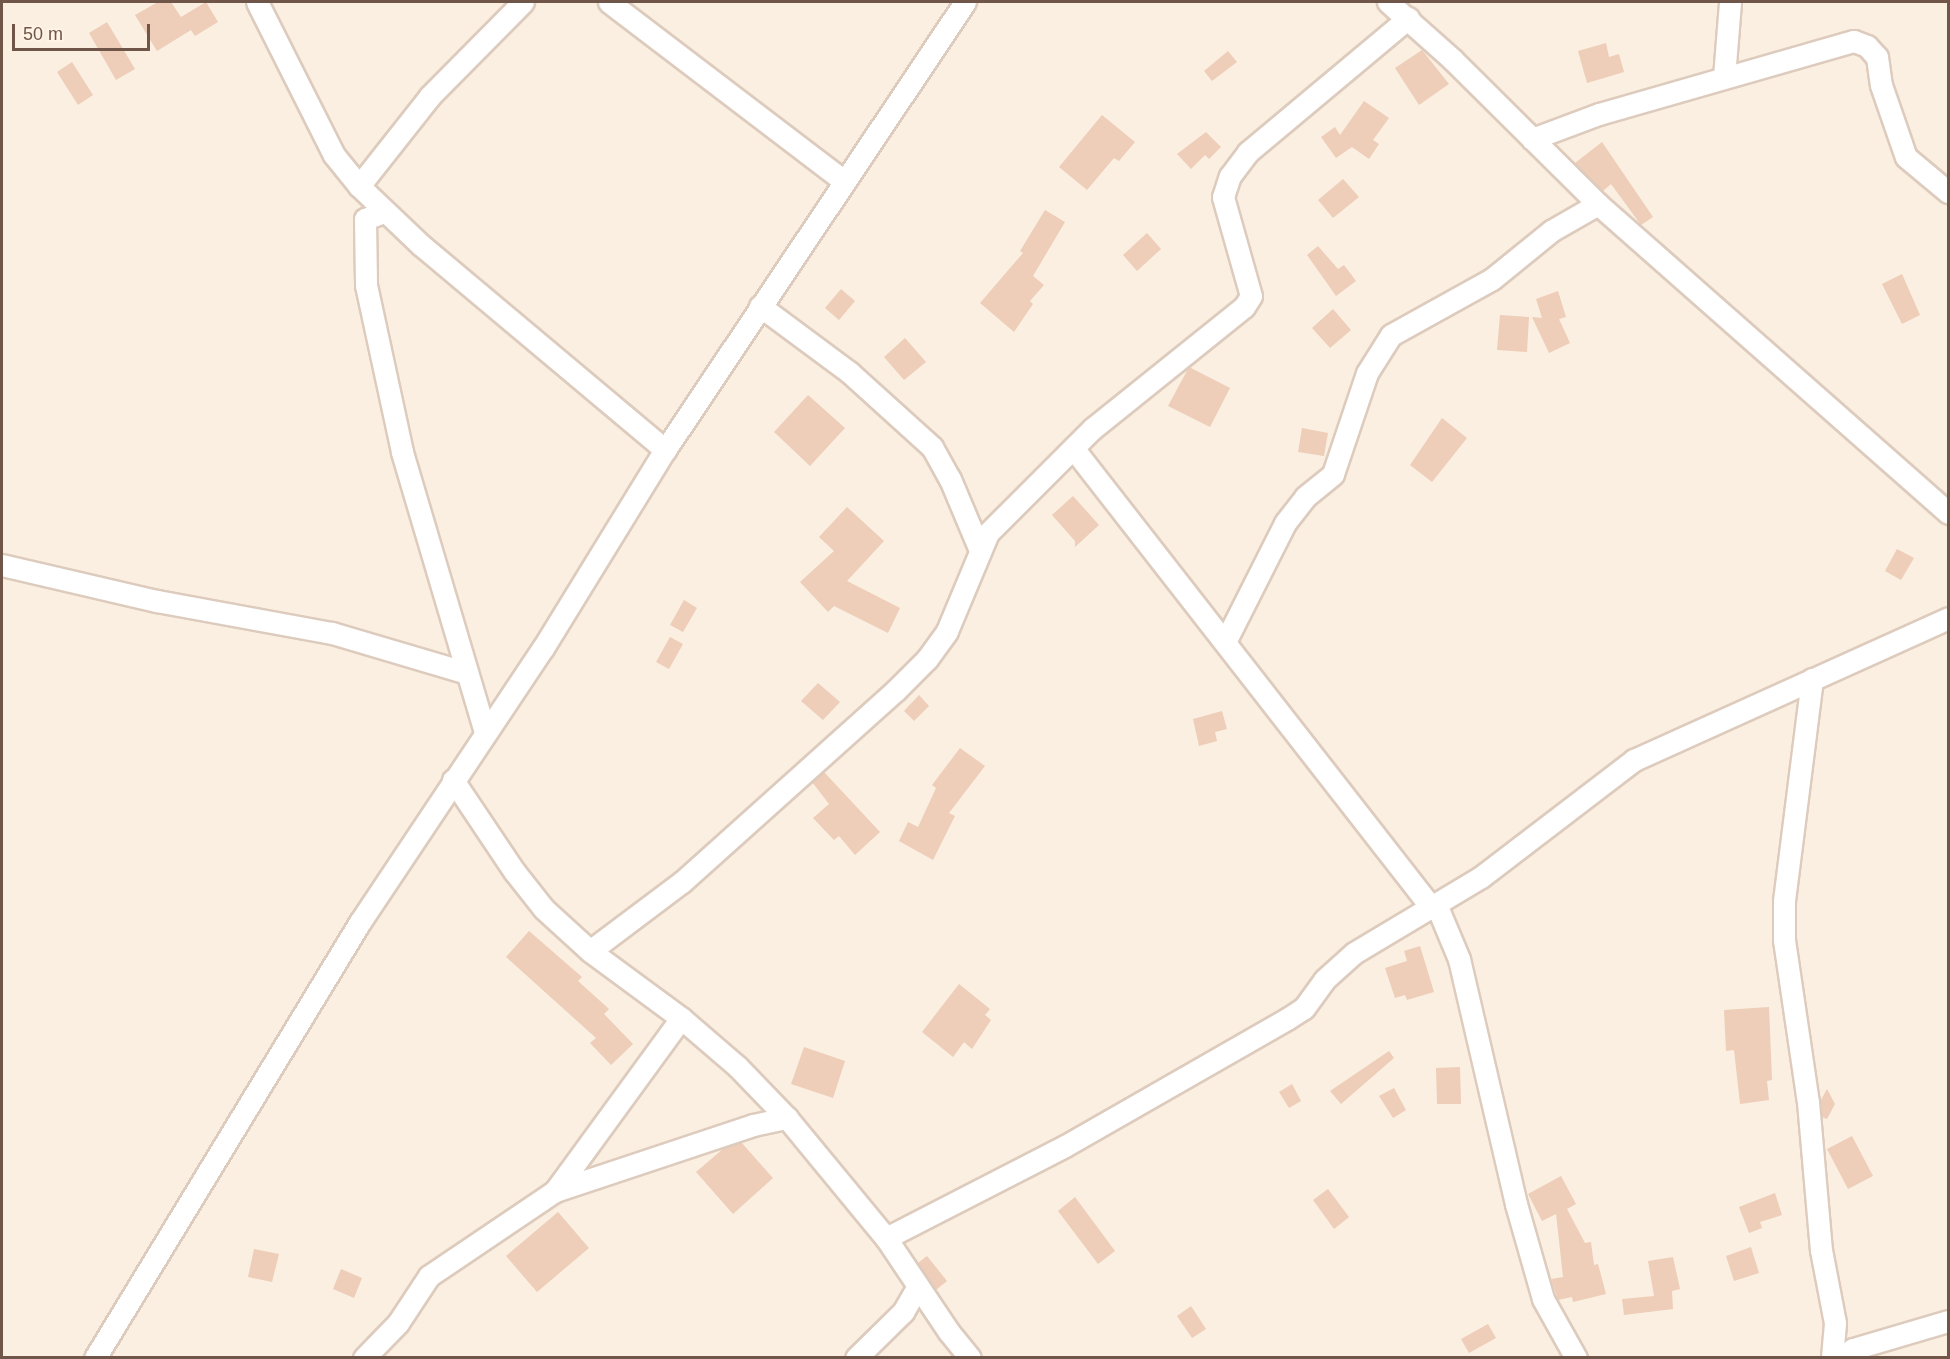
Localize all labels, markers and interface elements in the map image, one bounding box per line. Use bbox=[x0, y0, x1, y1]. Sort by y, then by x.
scale bar bbox=[15, 12, 153, 50]
text: 50 m bbox=[23, 24, 63, 44]

